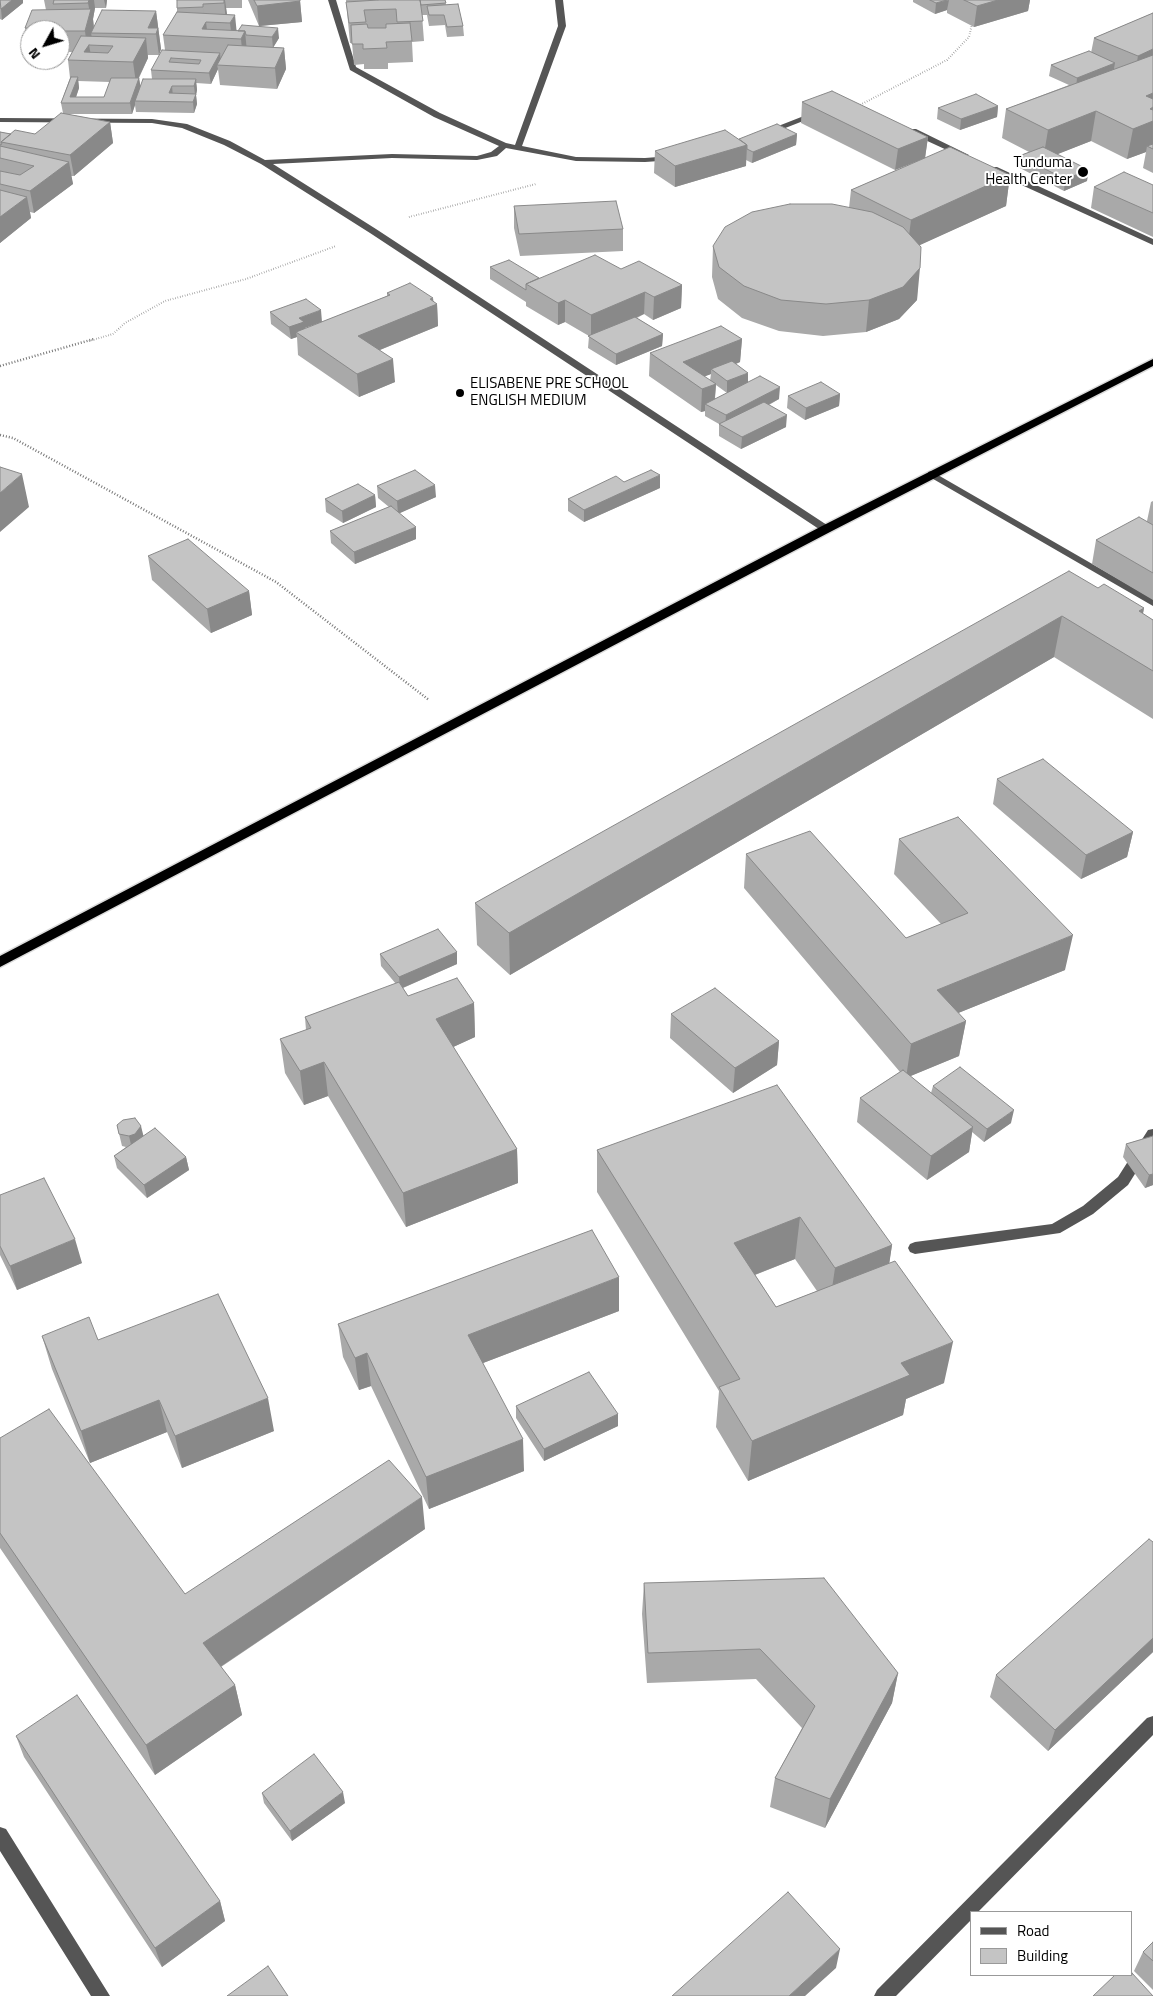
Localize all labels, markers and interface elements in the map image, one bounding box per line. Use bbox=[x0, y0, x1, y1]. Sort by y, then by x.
north arrow bbox=[20, 20, 70, 70]
text: N bbox=[23, 44, 45, 65]
place label: Tunduma Health Center bbox=[985, 154, 1072, 189]
marker: Tunduma Health Center bbox=[1076, 165, 1090, 179]
place label: ELISABENE PRE SCHOOL ENGLISH MEDIUM bbox=[470, 375, 628, 410]
marker: ELISABENE PRE SCHOOL ENGLISH MEDIUM bbox=[454, 387, 466, 399]
legend bbox=[970, 1911, 1133, 1976]
text: Road bbox=[1017, 1919, 1049, 1942]
text: Building bbox=[1017, 1944, 1068, 1967]

